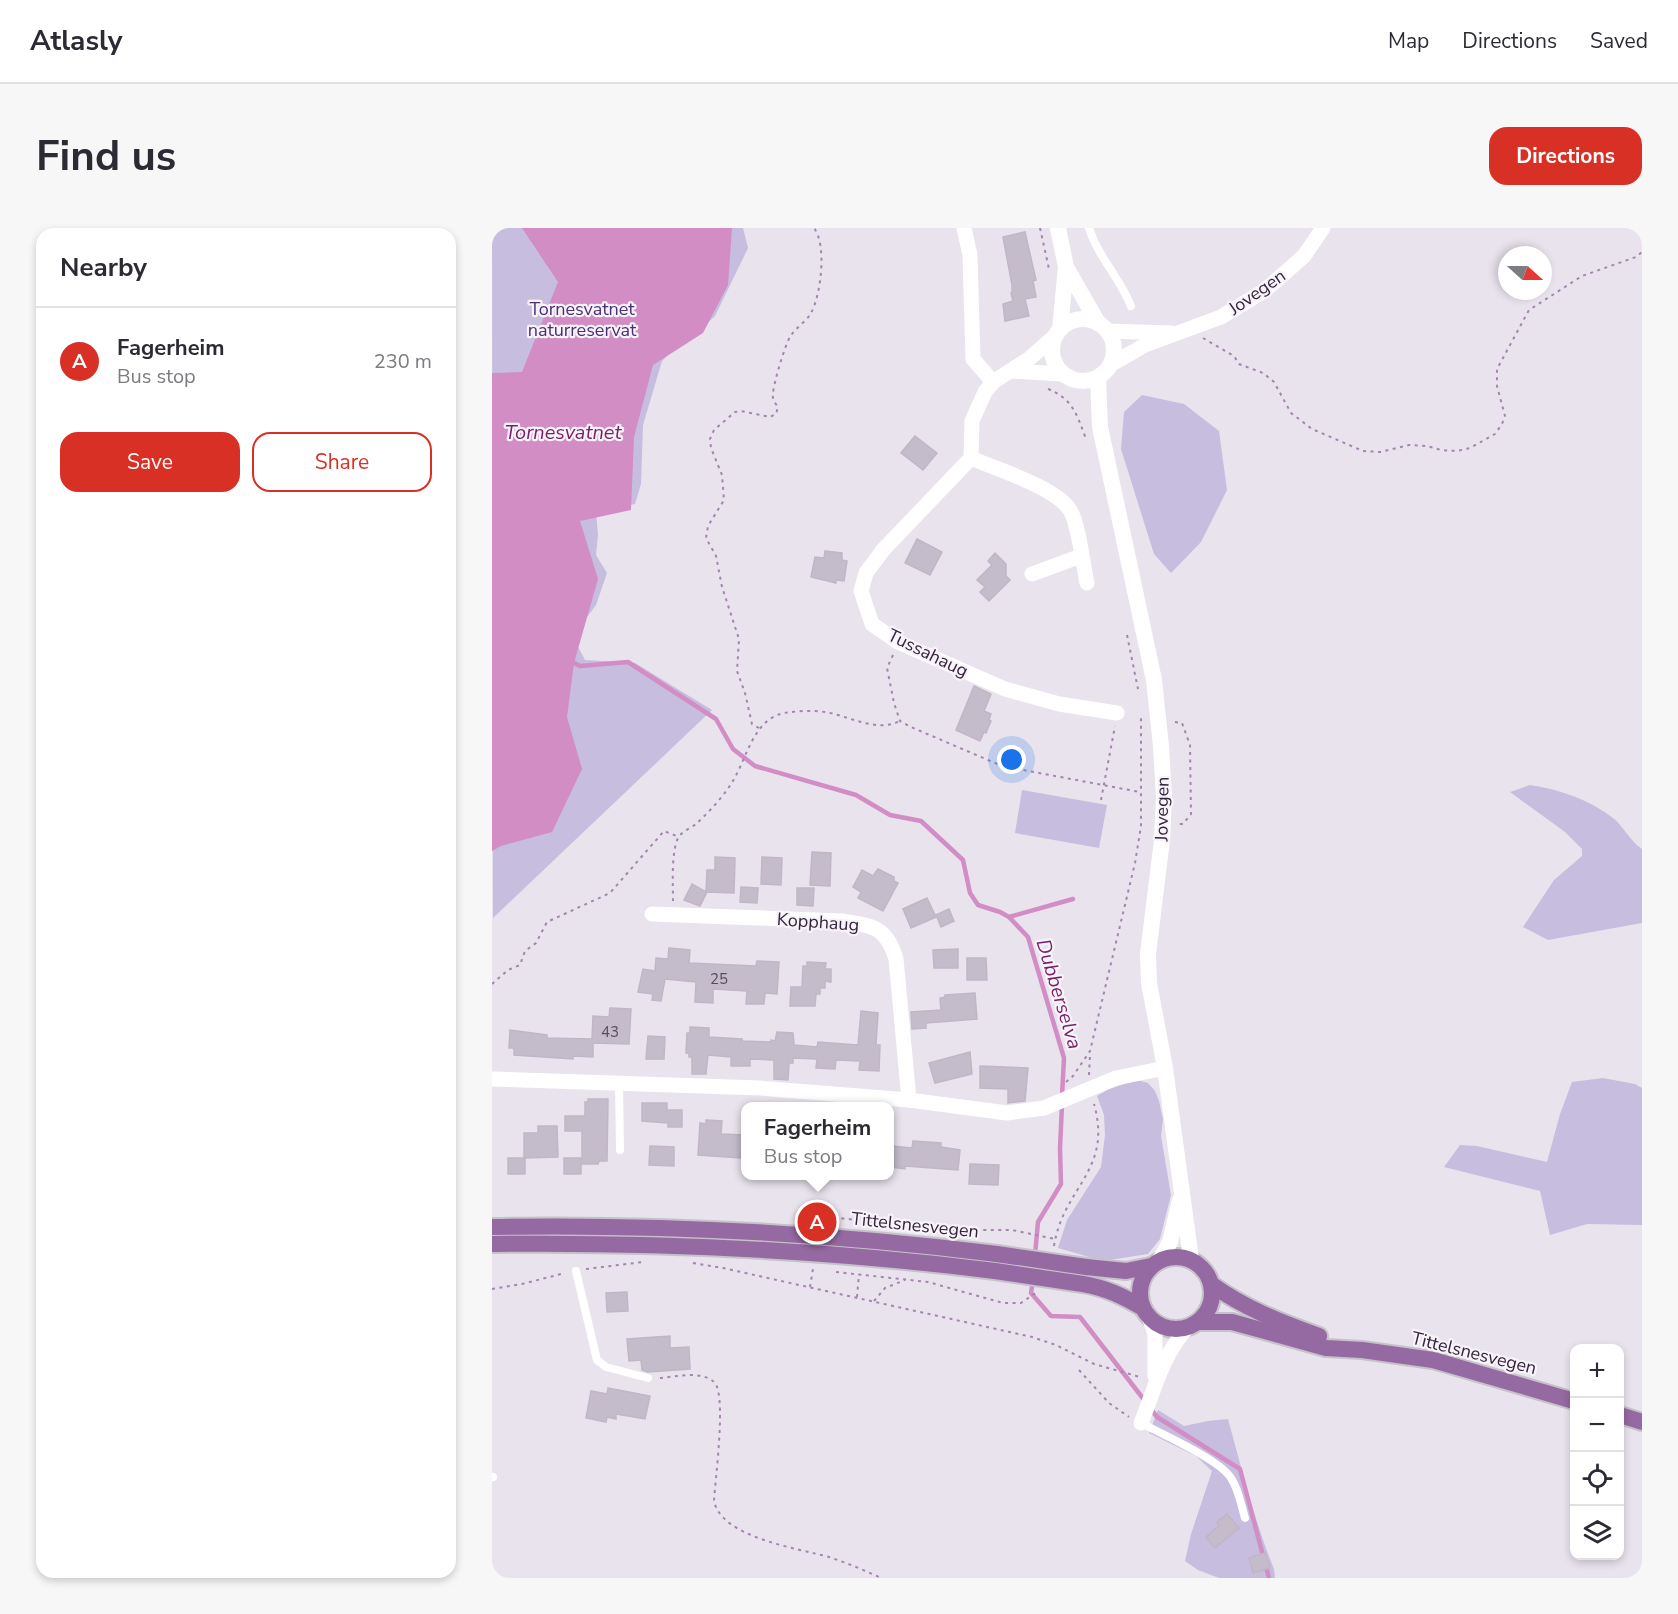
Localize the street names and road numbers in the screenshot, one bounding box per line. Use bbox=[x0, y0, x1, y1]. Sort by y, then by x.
street label: Jovegen bbox=[1223, 264, 1290, 321]
street label: Tussahaug bbox=[884, 623, 972, 683]
street label: Jovegen bbox=[1149, 776, 1175, 843]
street label: Kopphaug bbox=[776, 907, 860, 937]
street label: Tittelsnesvegen bbox=[850, 1206, 980, 1244]
street label: Tittelsnesvegen bbox=[1409, 1326, 1539, 1380]

